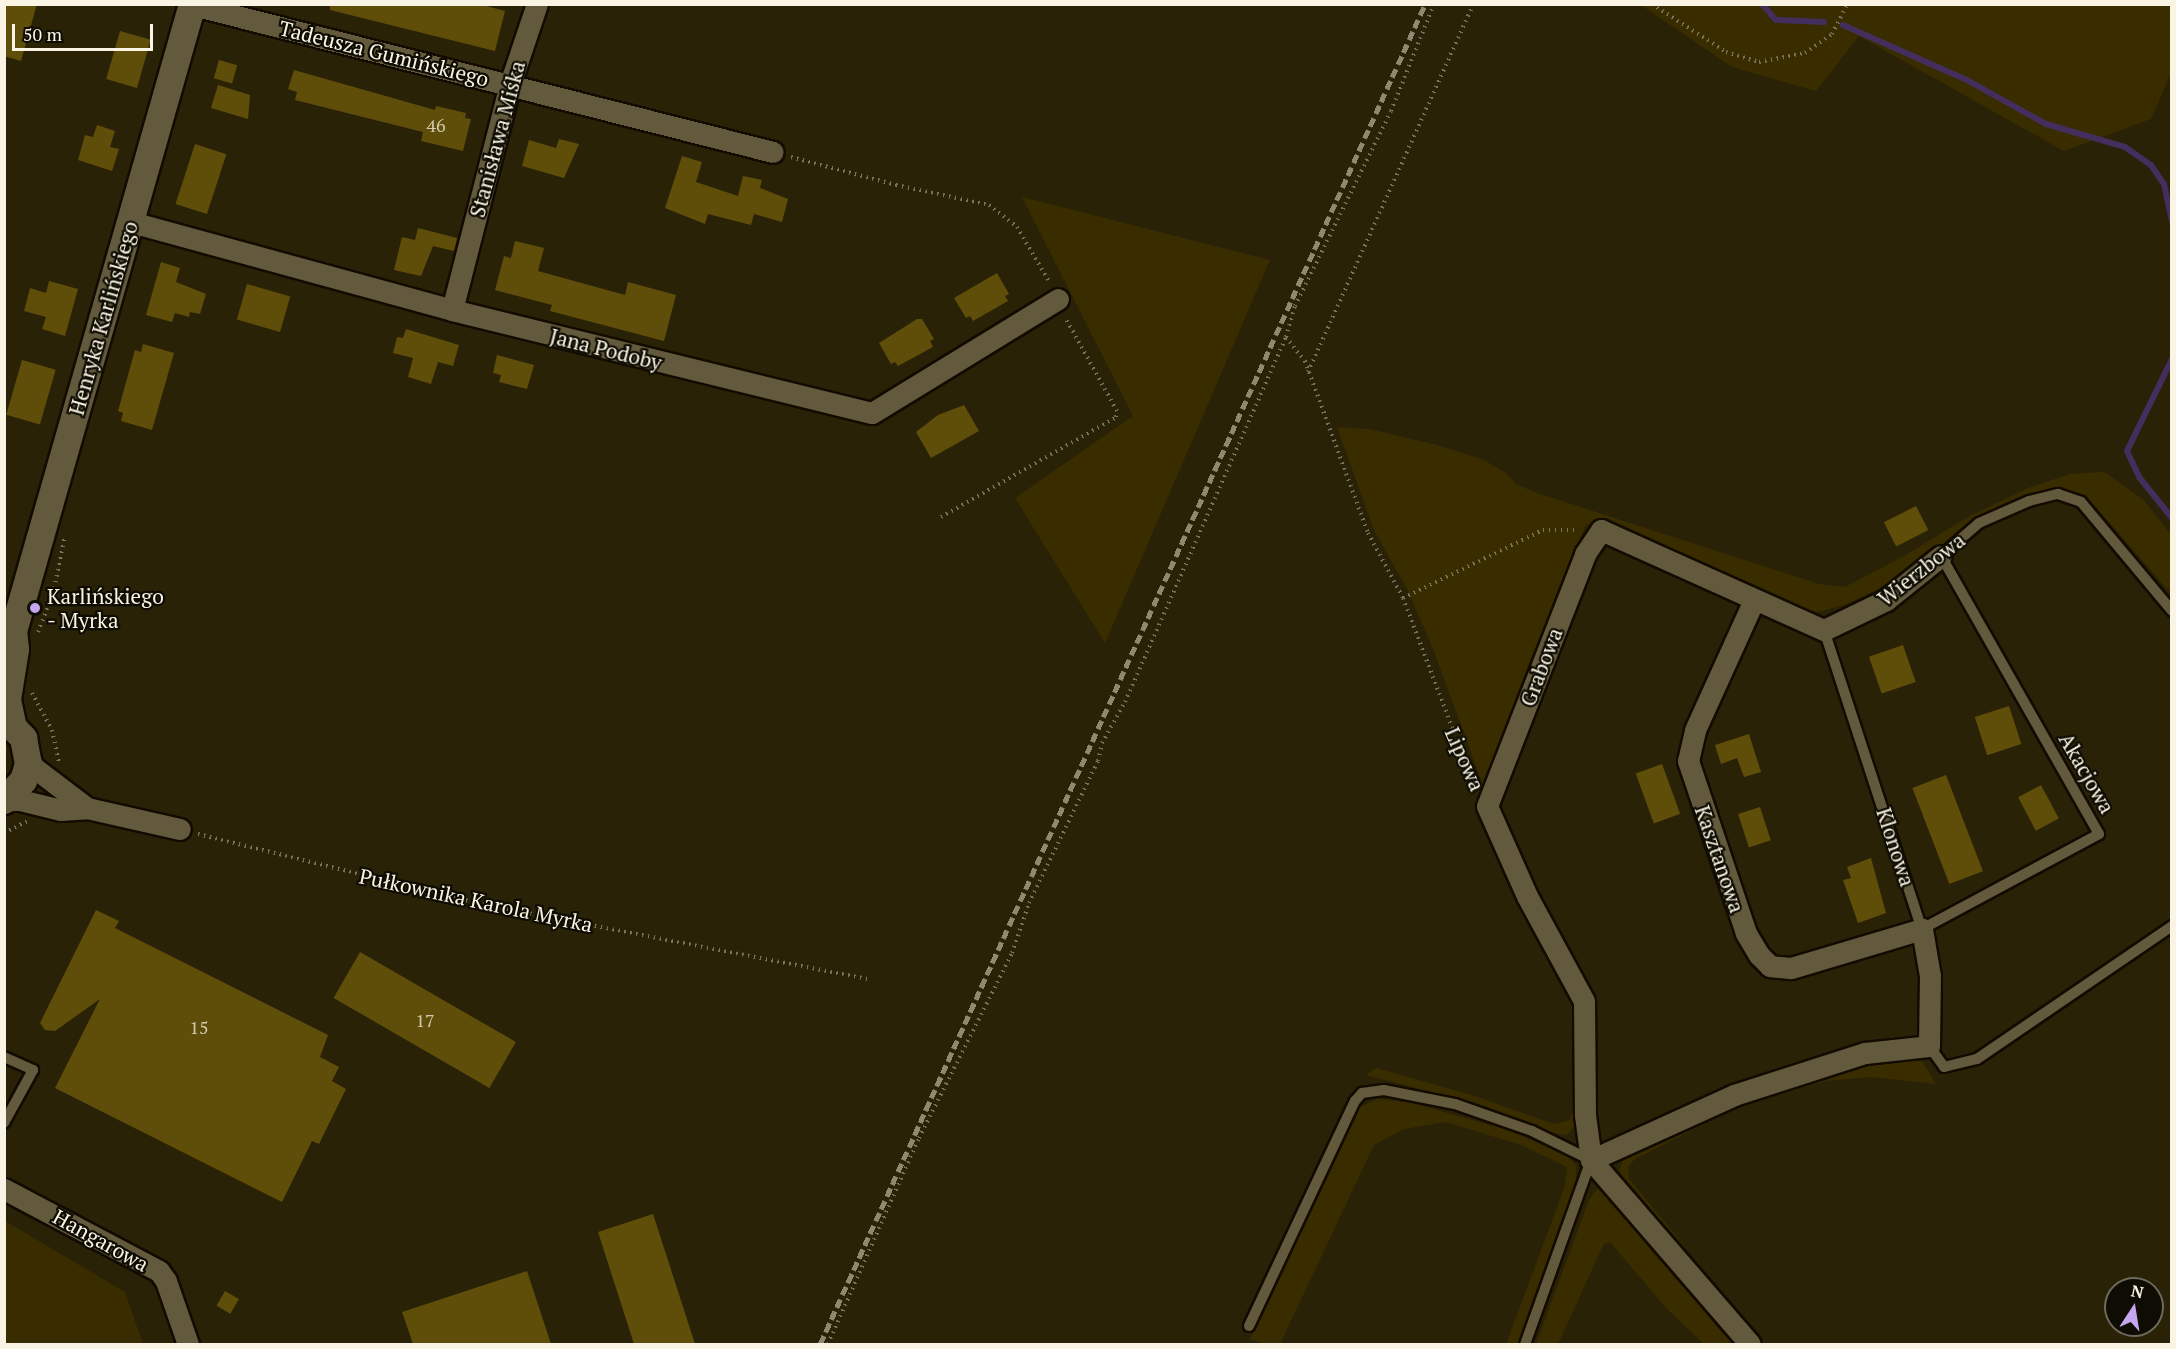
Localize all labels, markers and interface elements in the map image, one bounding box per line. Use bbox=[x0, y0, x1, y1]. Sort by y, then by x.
scale bar bbox=[15, 12, 156, 50]
street label: Tadeusza Gumińskiego bbox=[277, 15, 491, 91]
text: 50 m bbox=[23, 22, 62, 46]
street label: Stanisława Miśka bbox=[464, 58, 530, 220]
house number: 46 bbox=[426, 114, 446, 136]
street label: Henryka Karlińskiego bbox=[63, 218, 143, 418]
street label: Jana Podoby bbox=[547, 323, 665, 375]
street label: Wierzbowa bbox=[1872, 527, 1970, 611]
place label: Karlińskiego - Myrka bbox=[47, 583, 164, 633]
marker: Karlińskiego - Myrka bbox=[28, 601, 42, 615]
street label: Grabowa bbox=[1515, 624, 1567, 710]
street label: Lipowa bbox=[1440, 723, 1490, 795]
street label: Akacjowa bbox=[2054, 728, 2120, 818]
street label: Kasztanowa bbox=[1690, 802, 1750, 916]
street label: Klonowa bbox=[1871, 804, 1921, 890]
street label: Pułkownika Karola Myrka bbox=[357, 863, 595, 937]
house number: 17 bbox=[415, 1009, 435, 1031]
house number: 15 bbox=[189, 1016, 209, 1038]
street label: Hangarowa bbox=[49, 1203, 153, 1277]
north arrow bbox=[2104, 1277, 2164, 1337]
text: N bbox=[2129, 1279, 2146, 1303]

